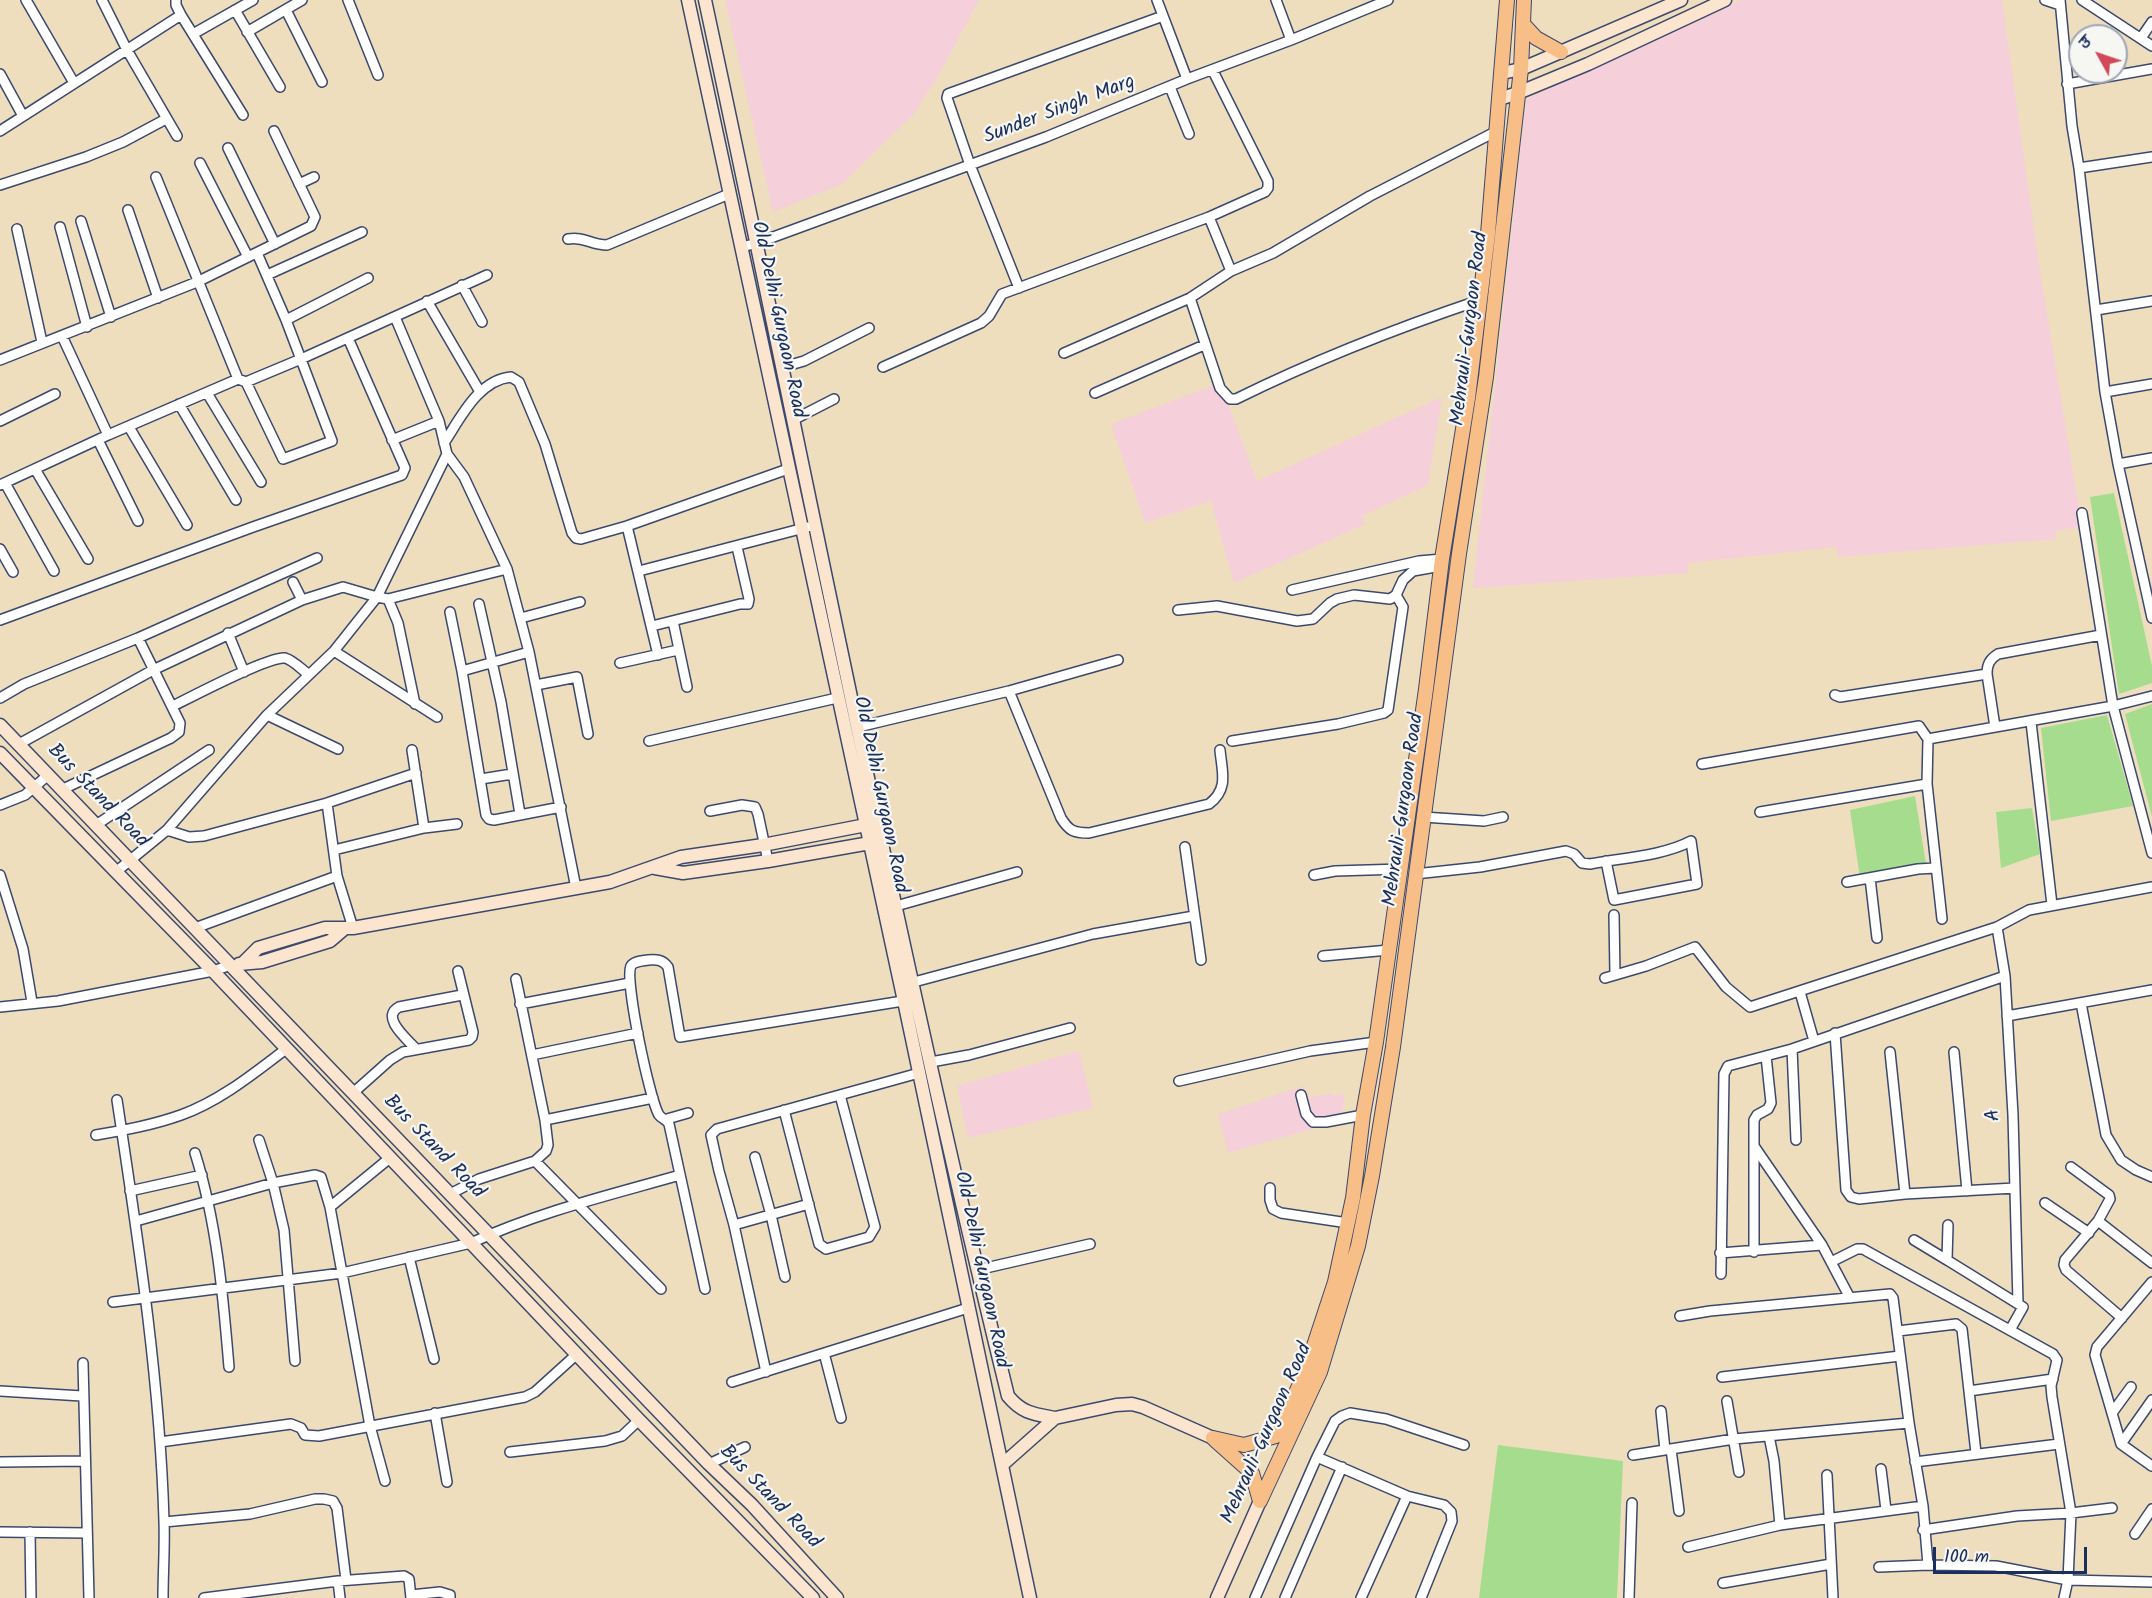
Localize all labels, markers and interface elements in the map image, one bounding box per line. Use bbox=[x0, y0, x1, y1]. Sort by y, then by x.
north arrow bbox=[2068, 24, 2128, 84]
text: उ bbox=[2073, 32, 2098, 55]
street label: Sunder Singh Marg bbox=[981, 71, 1139, 151]
street label: Old Delhi Gurgaon Road bbox=[744, 219, 810, 421]
street label: Mehrauli-Gurgaon Road bbox=[1447, 231, 1495, 427]
street label: Old Delhi Gurgaon Road bbox=[846, 694, 912, 896]
street label: Mehrauli-Gurgaon Road bbox=[1380, 712, 1430, 908]
street label: Bus Stand Road bbox=[41, 740, 153, 854]
street label: Bus Stand Road bbox=[377, 1091, 489, 1205]
street label: A bbox=[1983, 1108, 2007, 1122]
street label: Old Delhi Gurgaon Road bbox=[947, 1169, 1013, 1371]
street label: Mehrauli-Gurgaon Road bbox=[1217, 1340, 1319, 1528]
street label: Bus Stand Road bbox=[713, 1441, 825, 1555]
scale bar bbox=[1936, 1535, 2090, 1573]
text: 100 m bbox=[1944, 1543, 1989, 1572]

